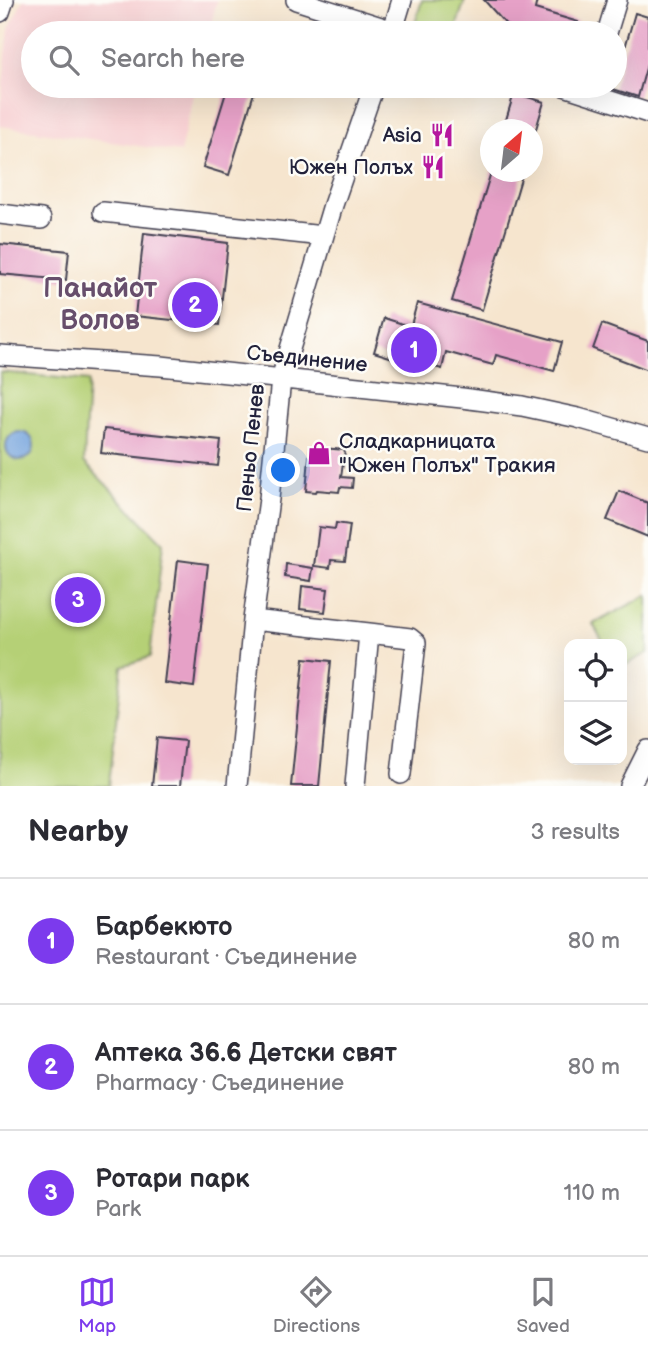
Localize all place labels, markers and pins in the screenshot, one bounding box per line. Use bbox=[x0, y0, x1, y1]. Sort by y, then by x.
restaurant icon: Asia bbox=[428, 121, 456, 149]
place label: Asia bbox=[383, 123, 422, 148]
restaurant icon: Южен Полъх bbox=[419, 153, 447, 181]
place label: Южен Полъх bbox=[289, 155, 413, 180]
pin: 2 bbox=[172, 279, 218, 331]
pin: 1 bbox=[391, 324, 437, 376]
place label: Сладкарницата "Южен Полъх" Тракия bbox=[339, 429, 556, 478]
shop icon: Сладкарницата "Южен Полъх" Тракия bbox=[305, 439, 333, 467]
pin: 3 bbox=[55, 574, 101, 626]

